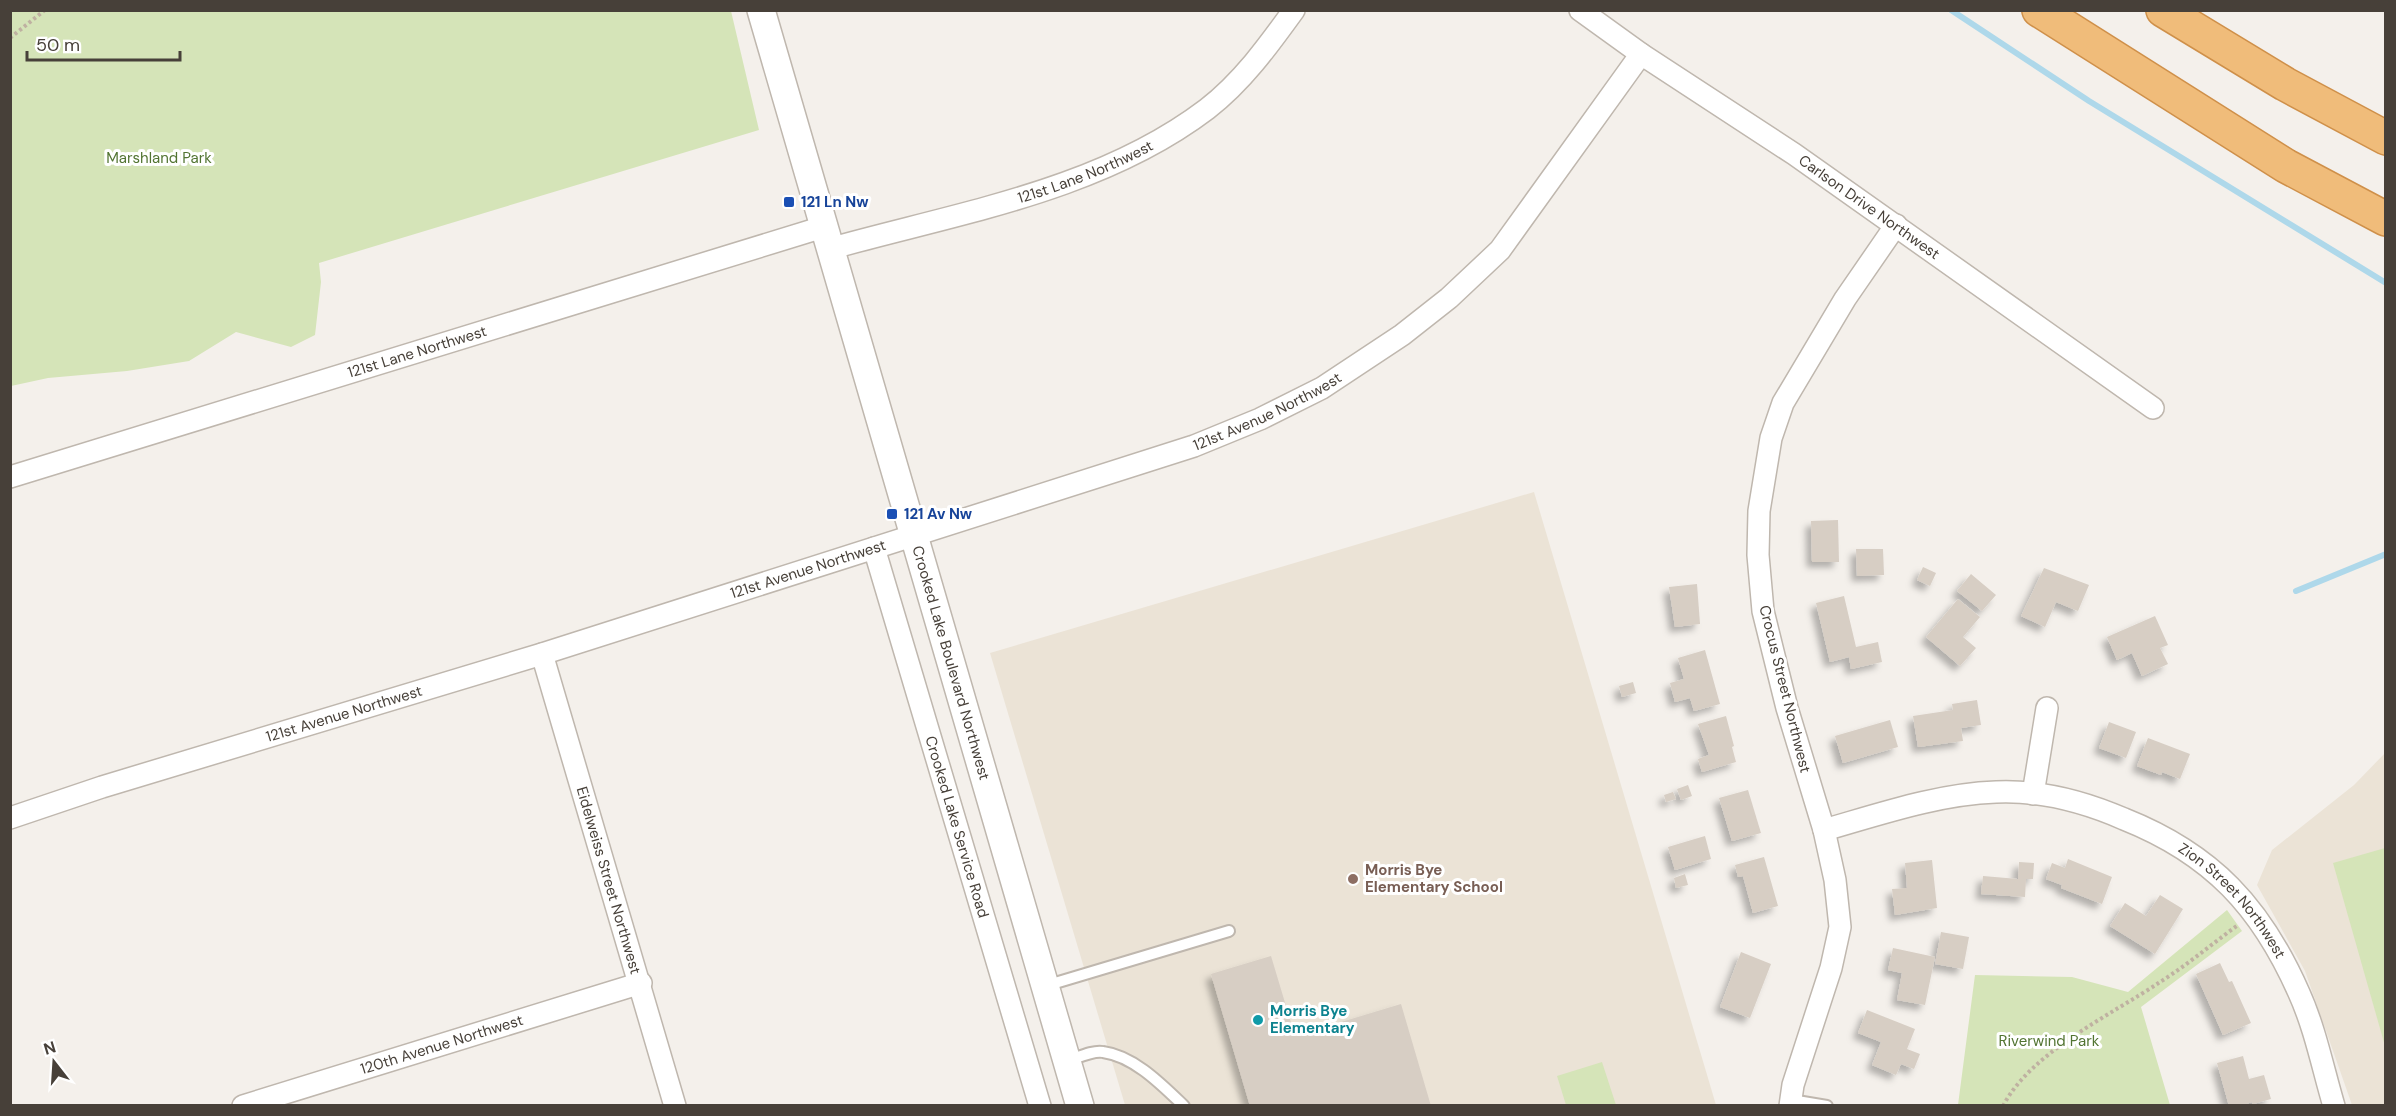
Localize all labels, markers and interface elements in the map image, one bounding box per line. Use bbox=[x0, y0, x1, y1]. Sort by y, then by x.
scale bar bbox=[27, 24, 180, 62]
text: 50 m bbox=[36, 33, 80, 57]
street label: 121st Lane Northwest bbox=[1015, 136, 1157, 208]
park label: Marshland Park bbox=[106, 148, 212, 168]
street label: Carlson Drive Northwest bbox=[1794, 150, 1944, 264]
place label: 121 Ln Nw bbox=[801, 192, 869, 212]
marker: 121 Ln Nw bbox=[782, 195, 796, 209]
street label: 121st Lane Northwest bbox=[345, 321, 489, 383]
street label: 121st Avenue Northwest bbox=[1190, 368, 1345, 455]
place label: 121 Av Nw bbox=[904, 504, 973, 524]
marker: 121 Av Nw bbox=[885, 507, 899, 521]
street label: 121st Avenue Northwest bbox=[728, 535, 889, 603]
street label: Crooked Lake Boulevard Northwest bbox=[907, 543, 995, 783]
street label: Crocus Street Northwest bbox=[1754, 603, 1816, 775]
street label: 121st Avenue Northwest bbox=[264, 681, 425, 747]
street label: Crooked Lake Service Road bbox=[920, 734, 993, 920]
street label: Eidelweiss Street Northwest bbox=[572, 784, 646, 977]
street label: Zion Street Northwest bbox=[2174, 838, 2290, 962]
place label: Morris Bye Elementary School bbox=[1365, 860, 1503, 897]
marker: Morris Bye Elementary School bbox=[1346, 872, 1360, 886]
place label: Morris Bye Elementary bbox=[1270, 1001, 1355, 1038]
street label: 120th Avenue Northwest bbox=[358, 1010, 526, 1079]
marker: Morris Bye Elementary bbox=[1251, 1013, 1265, 1027]
park label: Riverwind Park bbox=[1999, 1031, 2100, 1051]
north arrow bbox=[24, 1032, 84, 1092]
text: N bbox=[41, 1036, 58, 1060]

